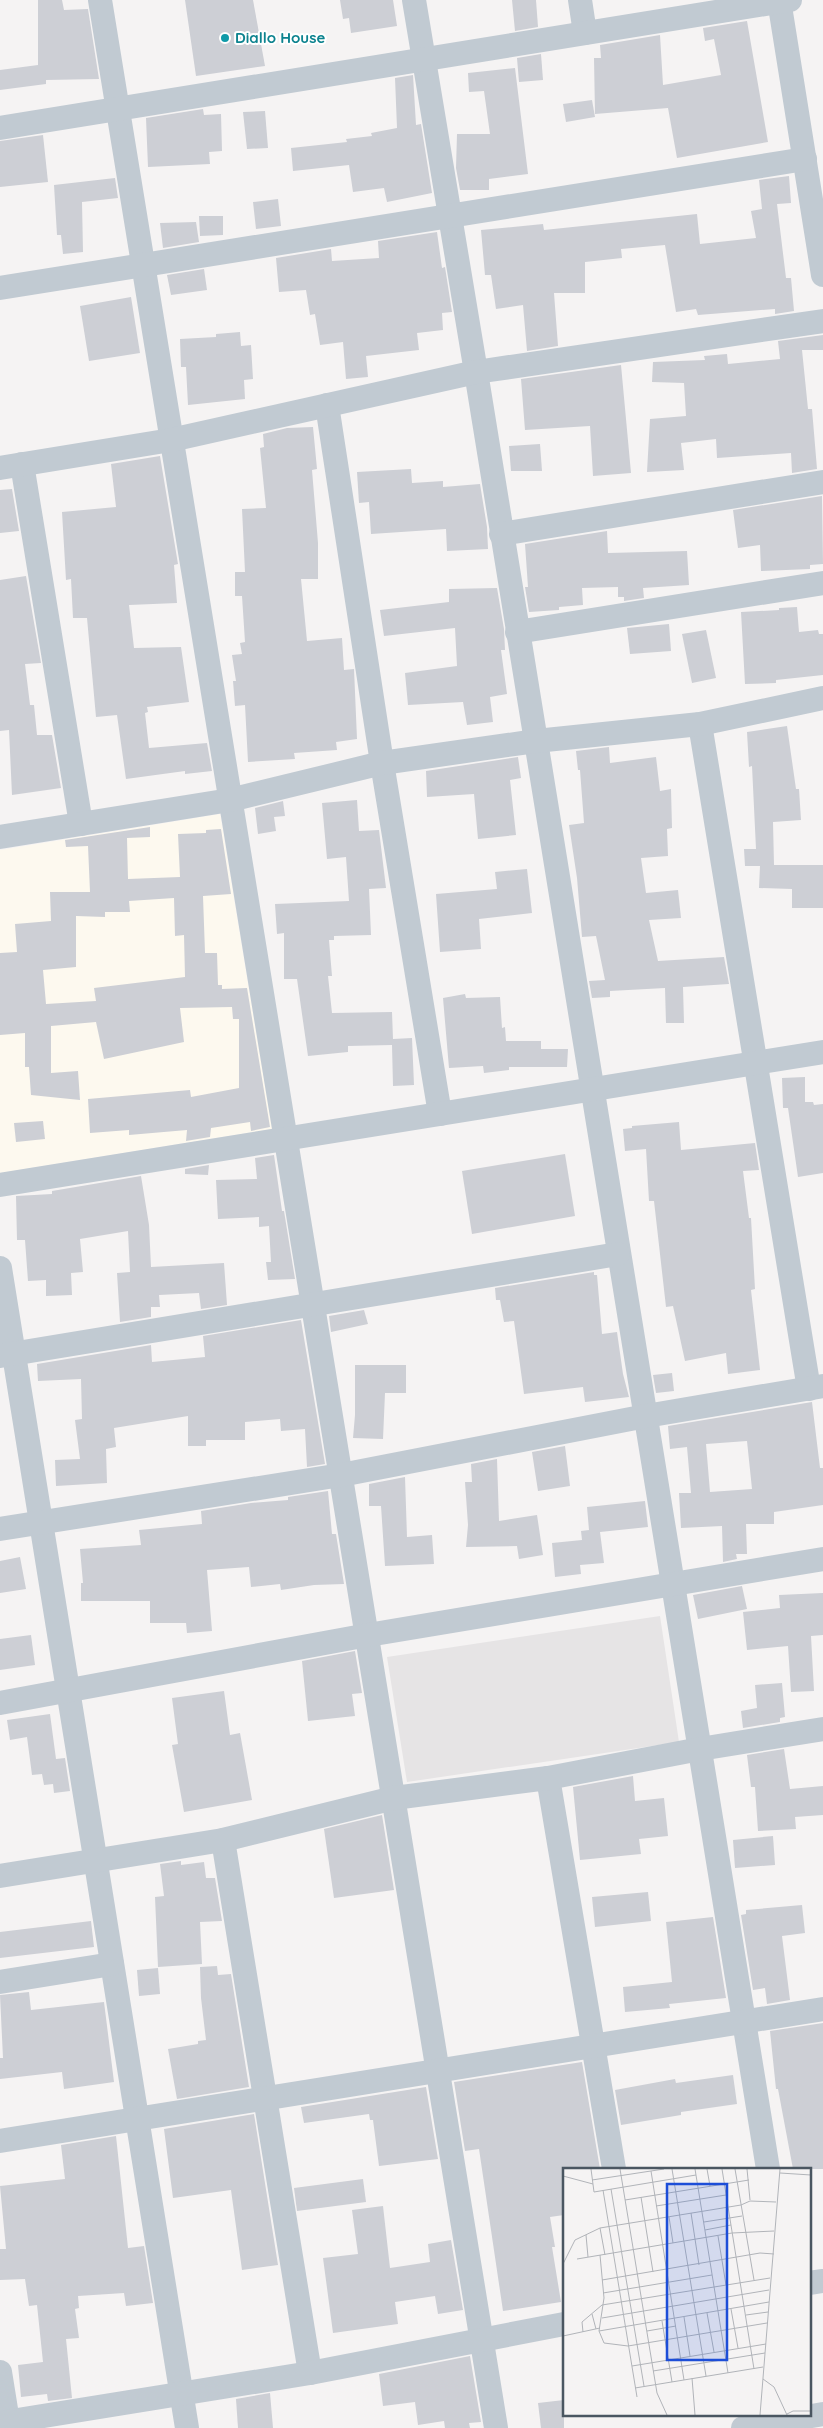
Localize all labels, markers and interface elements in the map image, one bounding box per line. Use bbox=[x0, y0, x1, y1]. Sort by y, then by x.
place label: Diallo House bbox=[235, 28, 325, 47]
marker: Diallo House bbox=[219, 32, 231, 44]
inset map bbox=[563, 2168, 810, 2416]

